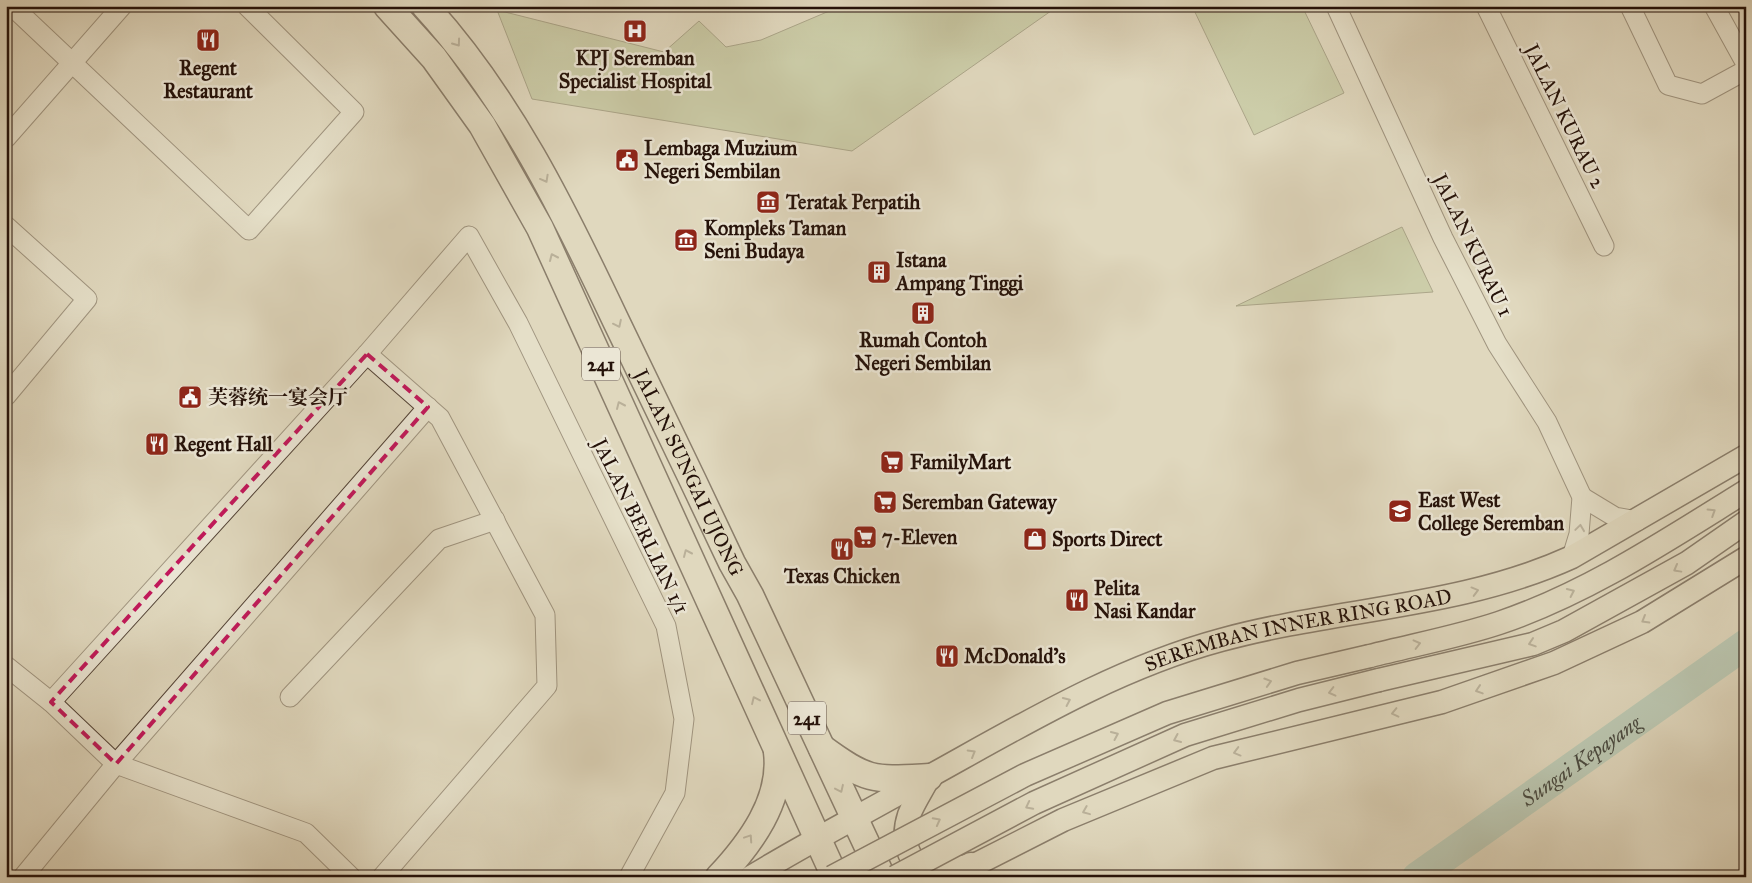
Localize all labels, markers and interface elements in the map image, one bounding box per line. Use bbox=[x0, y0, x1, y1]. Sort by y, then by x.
hospital icon: KPJ Seremban Specialist Hospital bbox=[622, 18, 648, 44]
restaurant icon: Regent Restaurant bbox=[195, 27, 221, 53]
one-way arrow bbox=[451, 37, 460, 47]
street label: JALAN KURAU 2 bbox=[1518, 38, 1610, 193]
place label: KPJ Seremban Specialist Hospital bbox=[559, 46, 712, 94]
place label: Regent Restaurant bbox=[163, 56, 254, 103]
place label: Lembaga Muzium Negeri Sembilan bbox=[644, 136, 797, 184]
public building icon: Lembaga Muzium Negeri Sembilan bbox=[614, 147, 640, 173]
street label: JALAN KURAU 1 bbox=[1426, 168, 1518, 321]
one-way arrow bbox=[539, 174, 549, 183]
museum icon: Teratak Perpatih bbox=[755, 189, 781, 215]
place label: Teratak Perpatih bbox=[785, 190, 921, 215]
place label: Kompleks Taman Seni Budaya bbox=[704, 216, 846, 264]
museum icon: Kompleks Taman Seni Budaya bbox=[673, 227, 699, 253]
place label: Istana Ampang Tinggi bbox=[894, 248, 1024, 296]
one-way arrow bbox=[548, 253, 559, 262]
building icon: Istana Ampang Tinggi bbox=[866, 259, 892, 285]
building icon: Rumah Contoh Negeri Sembilan bbox=[910, 300, 936, 326]
one-way arrow bbox=[612, 319, 622, 328]
place label: Rumah Contoh Negeri Sembilan bbox=[855, 328, 991, 376]
road number: 241 bbox=[582, 348, 620, 380]
street label: JALAN SUNGAI UJONG bbox=[627, 364, 749, 580]
public building icon: 芙蓉统一宴会厅 bbox=[177, 384, 203, 410]
place label: 芙蓉统一宴会厅 bbox=[208, 385, 348, 409]
one-way arrow bbox=[615, 401, 626, 410]
restaurant icon: Regent Hall bbox=[144, 431, 170, 457]
place label: Regent Hall bbox=[174, 432, 273, 457]
street label: JALAN BERLIAN 1/1 bbox=[586, 433, 694, 618]
supermarket icon: FamilyMart bbox=[879, 449, 905, 475]
place label: FamilyMart bbox=[910, 450, 1012, 475]
place label: East West College Seremban bbox=[1418, 488, 1564, 536]
supermarket icon: Seremban Gateway bbox=[872, 489, 898, 515]
place label: Seremban Gateway bbox=[902, 490, 1058, 515]
school or university icon: East West College Seremban bbox=[1387, 498, 1413, 524]
one-way arrow bbox=[1706, 508, 1715, 518]
one-way arrow bbox=[1574, 523, 1585, 531]
supermarket icon: 7-Eleven bbox=[852, 524, 878, 550]
place label: 7-Eleven bbox=[882, 525, 957, 549]
shop icon: Sports Direct bbox=[1022, 526, 1048, 552]
place label: Sports Direct bbox=[1052, 527, 1163, 552]
restaurant icon: Texas Chicken bbox=[829, 536, 855, 562]
one-way arrow bbox=[682, 549, 693, 558]
one-way arrow bbox=[1673, 563, 1682, 573]
place label: Texas Chicken bbox=[783, 564, 900, 588]
place label: Pelita Nasi Kandar bbox=[1094, 576, 1196, 623]
street label: SEREMBAN INNER RING ROAD bbox=[1141, 584, 1454, 677]
one-way arrow bbox=[1470, 586, 1479, 597]
restaurant icon: Pelita Nasi Kandar bbox=[1064, 587, 1090, 613]
one-way arrow bbox=[1566, 588, 1575, 598]
one-way arrow bbox=[1641, 614, 1650, 624]
one-way arrow bbox=[1529, 638, 1537, 648]
one-way arrow bbox=[1413, 639, 1422, 650]
restaurant icon: McDonald's bbox=[934, 643, 960, 669]
place label: McDonald's bbox=[964, 644, 1066, 668]
one-way arrow bbox=[1263, 677, 1272, 687]
one-way arrow bbox=[1476, 684, 1484, 694]
one-way arrow bbox=[1328, 686, 1336, 696]
one-way arrow bbox=[751, 696, 761, 705]
one-way arrow bbox=[1062, 697, 1071, 708]
road number: 241 bbox=[788, 701, 826, 734]
one-way arrow bbox=[1390, 707, 1399, 718]
water label: Sungai Kepayang bbox=[1515, 709, 1647, 813]
one-way arrow bbox=[1110, 731, 1119, 742]
one-way arrow bbox=[1173, 732, 1182, 743]
one-way arrow bbox=[1233, 746, 1242, 756]
one-way arrow bbox=[966, 749, 975, 759]
one-way arrow bbox=[834, 784, 844, 793]
one-way arrow bbox=[1025, 800, 1034, 810]
one-way arrow bbox=[1082, 804, 1091, 815]
one-way arrow bbox=[932, 817, 941, 827]
one-way arrow bbox=[743, 835, 753, 844]

